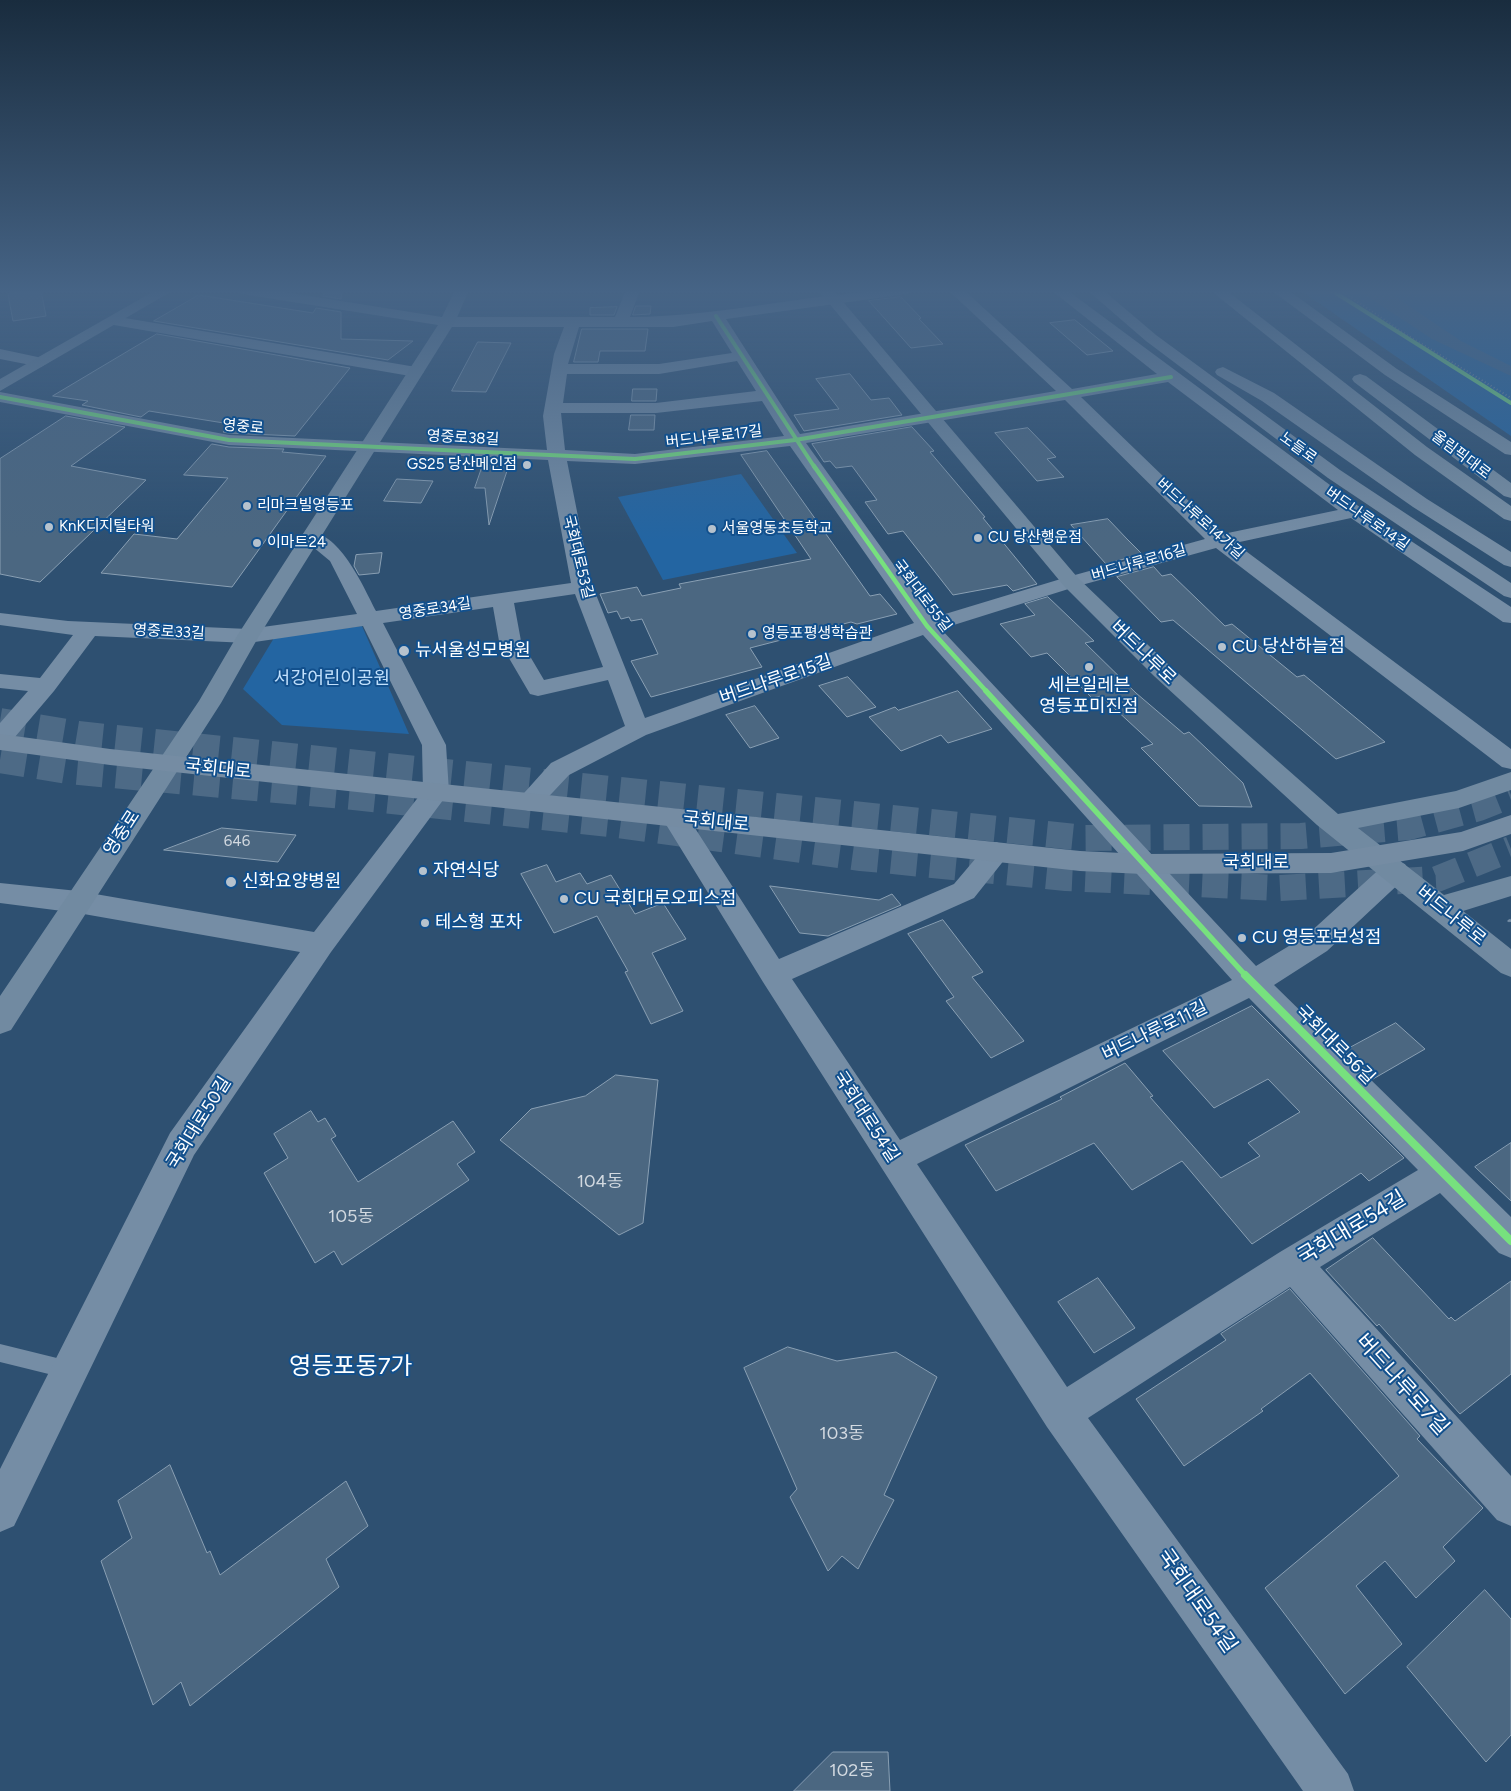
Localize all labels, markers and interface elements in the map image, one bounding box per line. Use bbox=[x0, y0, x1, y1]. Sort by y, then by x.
street label: 영중로 bbox=[222, 416, 264, 438]
street label: 버드나루로17길 bbox=[665, 422, 763, 452]
street label: 영중로38길 bbox=[426, 427, 500, 449]
street label: 올림픽대로 bbox=[1428, 427, 1494, 483]
street label: 노들로 bbox=[1276, 429, 1320, 467]
place label: GS25 당산메인점 bbox=[407, 456, 517, 474]
marker: GS25 당산메인점 bbox=[521, 459, 533, 471]
street label: 버드나루로14가길 bbox=[1152, 475, 1248, 563]
street label: 버드나루로14길 bbox=[1322, 483, 1412, 555]
place label: 리마크빌영등포 bbox=[257, 497, 354, 515]
marker: 리마크빌영등포 bbox=[241, 500, 253, 512]
street label: 국회대로53길 bbox=[559, 513, 597, 601]
place label: KnK디지털타워 bbox=[59, 518, 155, 536]
place label: 서울영동초등학교 bbox=[722, 520, 832, 538]
marker: KnK디지털타워 bbox=[43, 521, 55, 533]
marker: 서울영동초등학교 bbox=[706, 523, 718, 535]
place label: CU 당산행운점 bbox=[988, 529, 1082, 547]
marker: CU 당산행운점 bbox=[972, 532, 984, 544]
place label: 이마트24 bbox=[267, 534, 326, 552]
marker: 이마트24 bbox=[251, 537, 263, 549]
street label: 버드나루로16길 bbox=[1090, 541, 1188, 585]
street label: 국회대로55길 bbox=[889, 556, 955, 636]
street label: 영중로34길 bbox=[398, 594, 472, 624]
street label: 버드나루로 bbox=[1106, 616, 1180, 690]
street label: 영중로33길 bbox=[133, 621, 205, 643]
place label: 영등포평생학습관 bbox=[762, 625, 872, 643]
marker: 영등포평생학습관 bbox=[746, 628, 758, 640]
place label: CU 당산하늘점 bbox=[1232, 636, 1345, 658]
place label: 뉴서울성모병원 bbox=[415, 640, 531, 662]
marker: CU 당산하늘점 bbox=[1216, 641, 1228, 653]
marker: 뉴서울성모병원 bbox=[397, 644, 411, 658]
street label: 버드나루로15길 bbox=[717, 651, 835, 709]
marker: 세븐일레븐 영등포미진점 bbox=[1083, 661, 1095, 673]
park label: 서강어린이공원 bbox=[274, 668, 390, 690]
place label: 세븐일레븐 영등포미진점 bbox=[1039, 675, 1139, 718]
street label: 국회대로 bbox=[184, 755, 252, 783]
street label: 영중로 bbox=[99, 806, 145, 860]
street label: 국회대로 bbox=[682, 808, 750, 836]
house number: 646 bbox=[224, 833, 250, 851]
street label: 국회대로 bbox=[1223, 852, 1289, 874]
place label: 자연식당 bbox=[433, 860, 499, 882]
marker: 자연식당 bbox=[417, 865, 429, 877]
place label: 신화요양병원 bbox=[242, 871, 341, 893]
marker: 신화요양병원 bbox=[224, 875, 238, 889]
street label: 버드나루로 bbox=[1412, 882, 1490, 950]
place label: CU 국회대로오피스점 bbox=[574, 888, 737, 910]
marker: CU 국회대로오피스점 bbox=[558, 893, 570, 905]
place label: 테스형 포차 bbox=[435, 912, 522, 934]
marker: 테스형 포차 bbox=[419, 917, 431, 929]
place label: CU 영등포보성점 bbox=[1252, 927, 1382, 949]
marker: CU 영등포보성점 bbox=[1236, 932, 1248, 944]
street label: 버드나루로11길 bbox=[1099, 996, 1211, 1066]
street label: 국회대로56길 bbox=[1291, 1001, 1379, 1089]
street label: 국회대로54길 bbox=[829, 1067, 903, 1167]
street label: 국회대로50길 bbox=[162, 1073, 236, 1173]
house number: 104동 bbox=[577, 1171, 623, 1193]
street label: 국회대로54길 bbox=[1293, 1186, 1411, 1270]
house number: 105동 bbox=[328, 1206, 374, 1228]
street label: 버드나루로7길 bbox=[1350, 1329, 1454, 1441]
district label: 영등포동7가 bbox=[289, 1353, 413, 1381]
house number: 103동 bbox=[819, 1423, 865, 1445]
street label: 국회대로54길 bbox=[1152, 1544, 1242, 1658]
house number: 102동 bbox=[829, 1760, 875, 1782]

